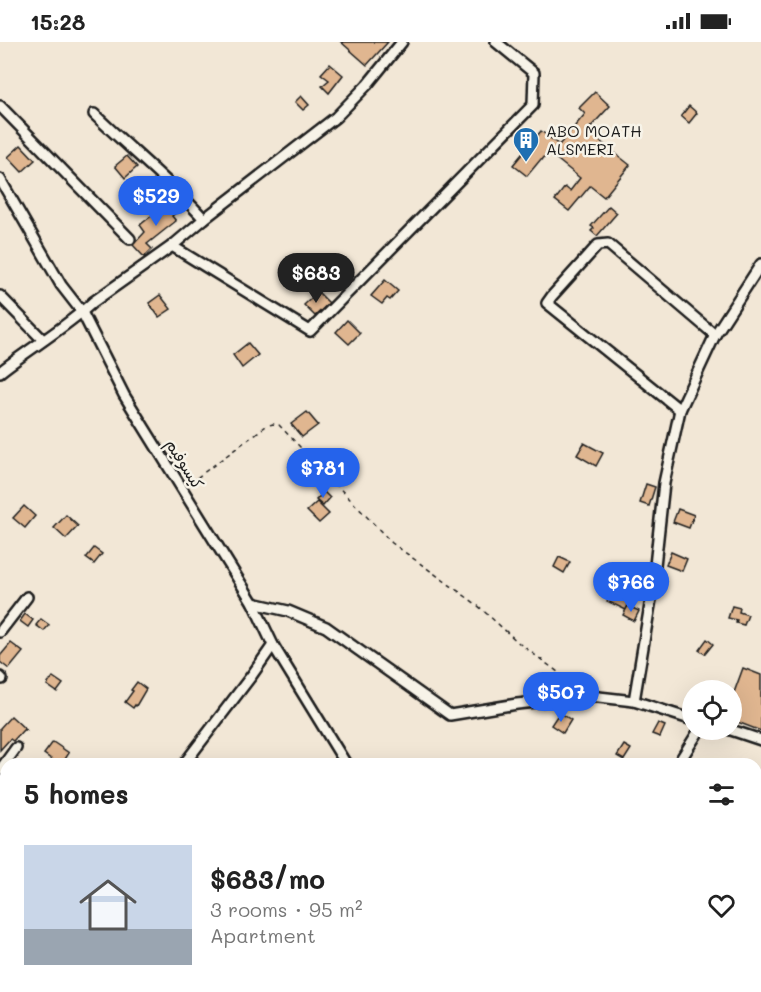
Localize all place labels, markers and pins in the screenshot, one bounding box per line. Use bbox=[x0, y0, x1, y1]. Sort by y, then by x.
place label: ABO MOATH ALSMERI bbox=[546, 120, 642, 159]
building icon: ABO MOATH ALSMERI bbox=[511, 125, 541, 163]
pin: $529 bbox=[120, 176, 192, 227]
pin: $683 bbox=[280, 253, 352, 304]
pin: $781 bbox=[287, 448, 359, 499]
pin: $766 bbox=[595, 562, 667, 613]
pin: $507 bbox=[525, 672, 597, 723]

